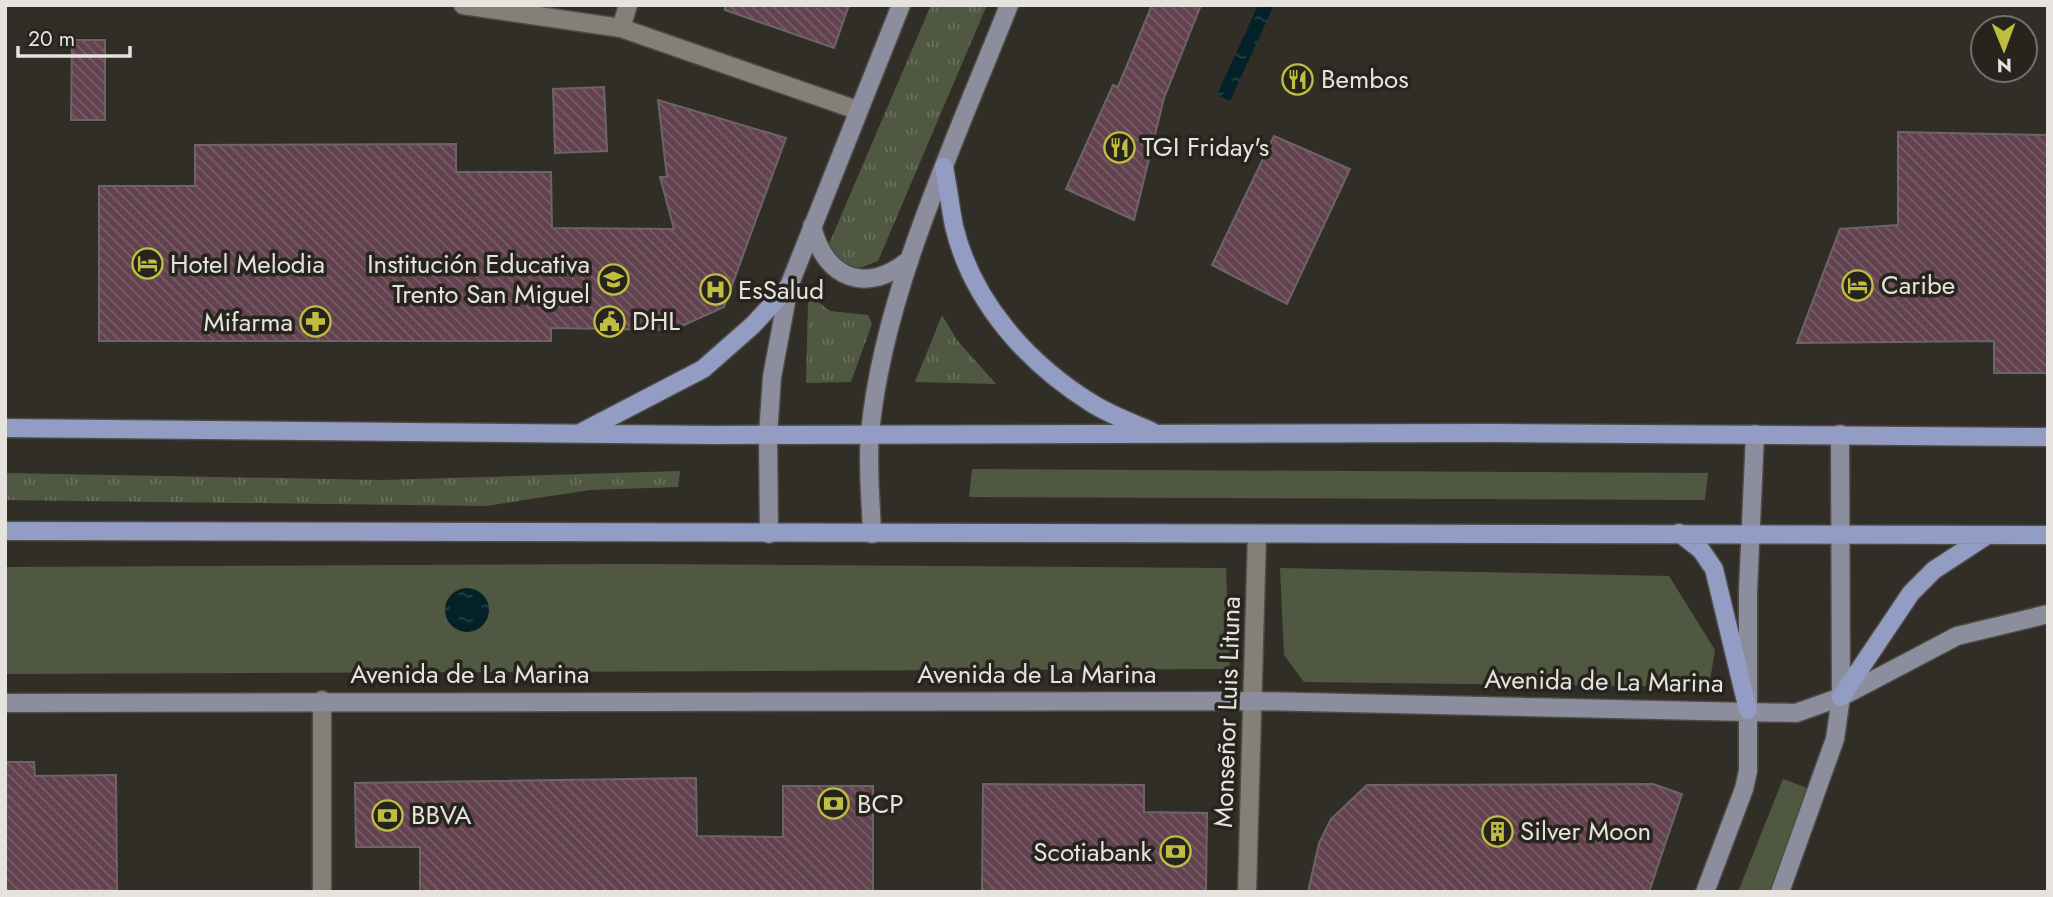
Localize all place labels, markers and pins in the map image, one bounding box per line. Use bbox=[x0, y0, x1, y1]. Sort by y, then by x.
place label: Bembos bbox=[1321, 60, 1409, 98]
restaurant icon: Bembos bbox=[1281, 62, 1315, 96]
place label: TGI Friday's bbox=[1142, 128, 1269, 166]
restaurant icon: TGI Friday's bbox=[1102, 130, 1136, 164]
place label: Hotel Melodia bbox=[170, 245, 325, 283]
place label: Institución Educativa Trento San Miguel bbox=[367, 245, 590, 313]
hotel icon: Hotel Melodia bbox=[130, 247, 164, 281]
school or university icon: Institución Educativa Trento San Miguel bbox=[596, 262, 630, 296]
place label: Caribe bbox=[1881, 266, 1955, 304]
hotel icon: Caribe bbox=[1841, 268, 1875, 302]
place label: EsSalud bbox=[738, 271, 824, 309]
hospital icon: EsSalud bbox=[698, 273, 732, 307]
place label: DHL bbox=[632, 302, 680, 340]
place label: Mifarma bbox=[204, 303, 293, 341]
public building icon: DHL bbox=[592, 304, 626, 338]
pharmacy icon: Mifarma bbox=[299, 305, 333, 339]
place label: BCP bbox=[857, 785, 904, 823]
bank icon: BCP bbox=[817, 787, 851, 821]
place label: BBVA bbox=[411, 796, 472, 834]
bank icon: BBVA bbox=[371, 798, 405, 832]
place label: Silver Moon bbox=[1520, 812, 1651, 850]
building icon: Silver Moon bbox=[1480, 814, 1514, 848]
place label: Scotiabank bbox=[1033, 833, 1153, 871]
bank icon: Scotiabank bbox=[1158, 835, 1192, 869]

